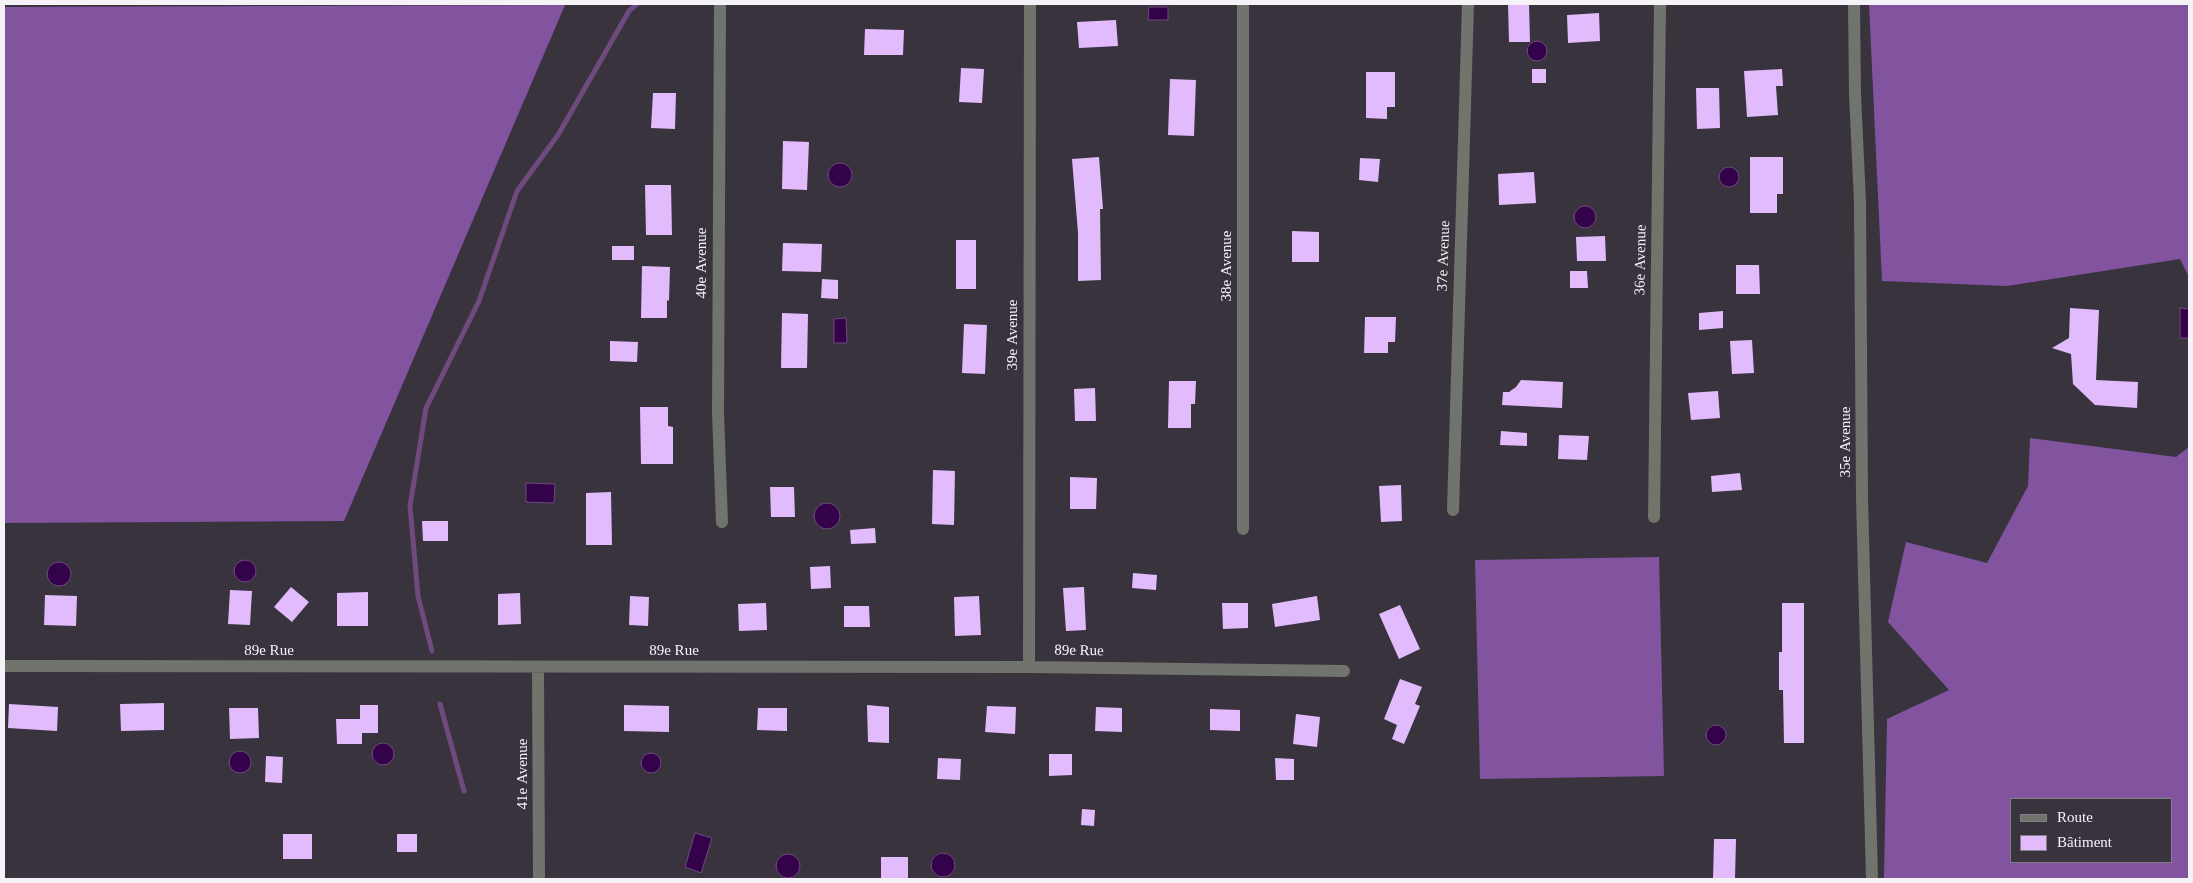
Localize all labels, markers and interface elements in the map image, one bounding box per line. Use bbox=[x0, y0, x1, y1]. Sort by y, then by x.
street label: 37e Avenue bbox=[1434, 220, 1454, 292]
street label: 36e Avenue bbox=[1631, 224, 1651, 296]
street label: 40e Avenue bbox=[693, 228, 711, 298]
street label: 38e Avenue bbox=[1218, 231, 1236, 301]
street label: 39e Avenue bbox=[1004, 300, 1022, 370]
street label: 35e Avenue bbox=[1837, 407, 1855, 477]
street label: 89e Rue bbox=[244, 642, 294, 660]
street label: 89e Rue bbox=[649, 642, 699, 660]
street label: 89e Rue bbox=[1054, 642, 1104, 660]
street label: 41e Avenue bbox=[514, 739, 532, 809]
legend bbox=[2010, 798, 2173, 863]
text: Route bbox=[2057, 809, 2093, 825]
text: Bâtiment bbox=[2057, 834, 2112, 850]

